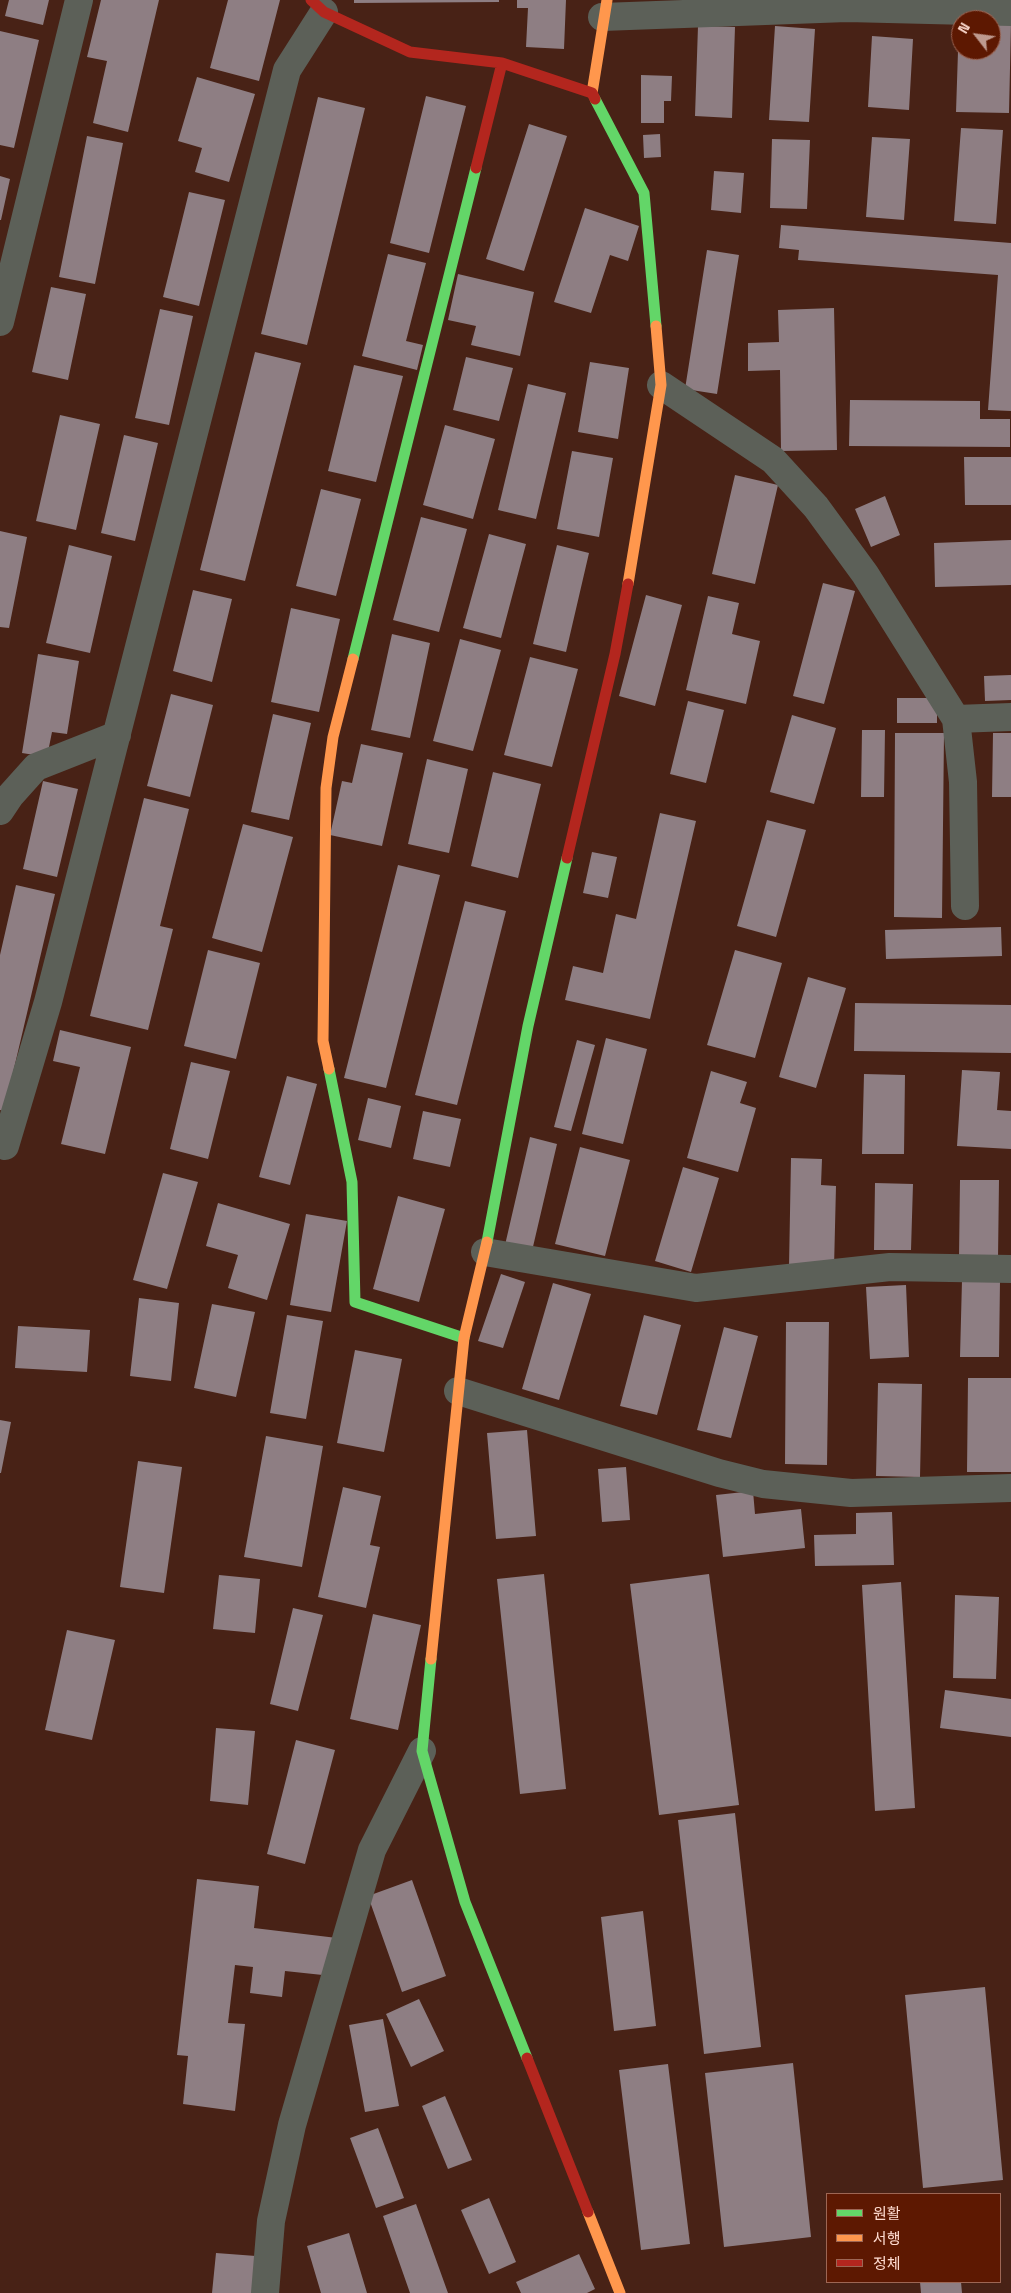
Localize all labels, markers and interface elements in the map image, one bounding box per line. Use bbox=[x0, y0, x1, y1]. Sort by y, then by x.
north arrow bbox=[951, 10, 1001, 60]
text: N bbox=[954, 19, 974, 37]
legend bbox=[826, 2193, 1001, 2283]
text: 원활 bbox=[873, 2204, 901, 2223]
text: 서행 bbox=[873, 2229, 901, 2248]
text: 정체 bbox=[873, 2254, 901, 2273]

